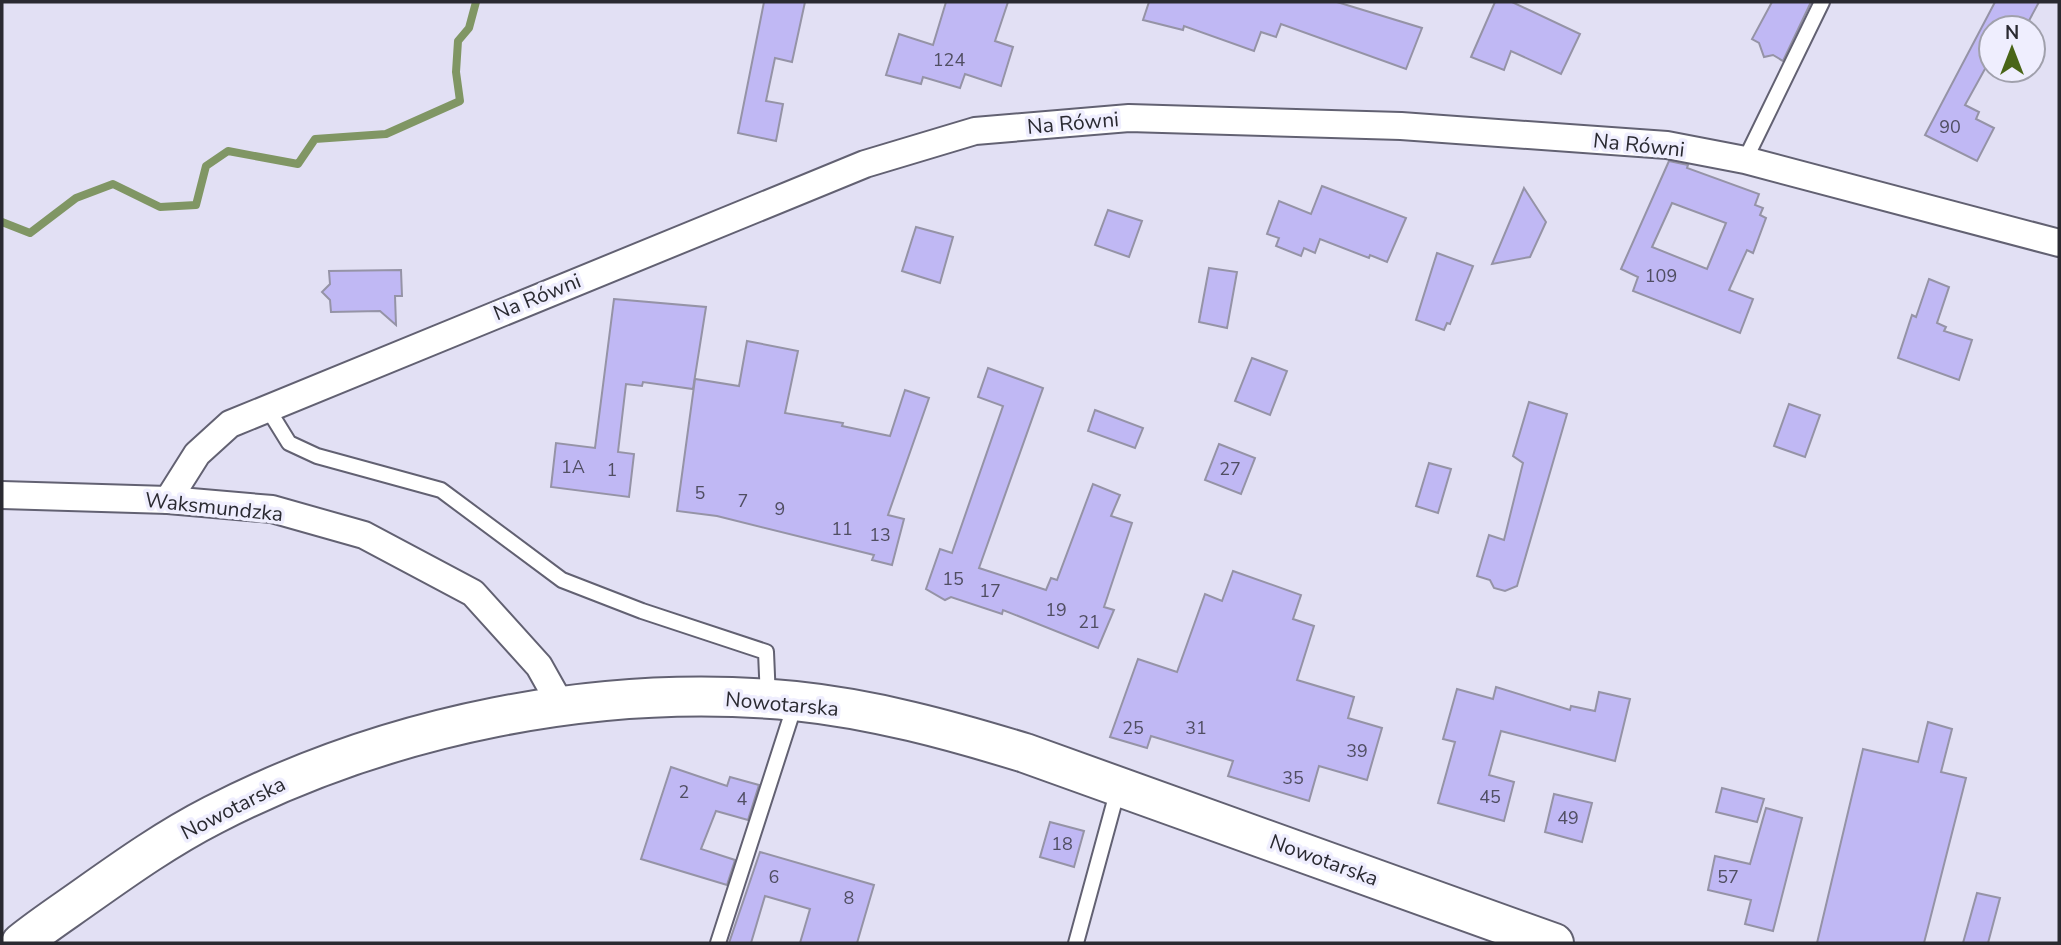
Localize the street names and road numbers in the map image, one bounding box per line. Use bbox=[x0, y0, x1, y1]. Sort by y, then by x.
street label: Na Równi bbox=[1026, 105, 1120, 141]
street label: Na Równi bbox=[1592, 126, 1686, 164]
street label: Na Równi bbox=[489, 267, 585, 327]
street label: Waksmundzka bbox=[144, 486, 284, 528]
street label: Nowotarska bbox=[724, 685, 840, 723]
street label: Nowotarska bbox=[176, 770, 290, 846]
street label: Nowotarska bbox=[1266, 827, 1382, 893]

